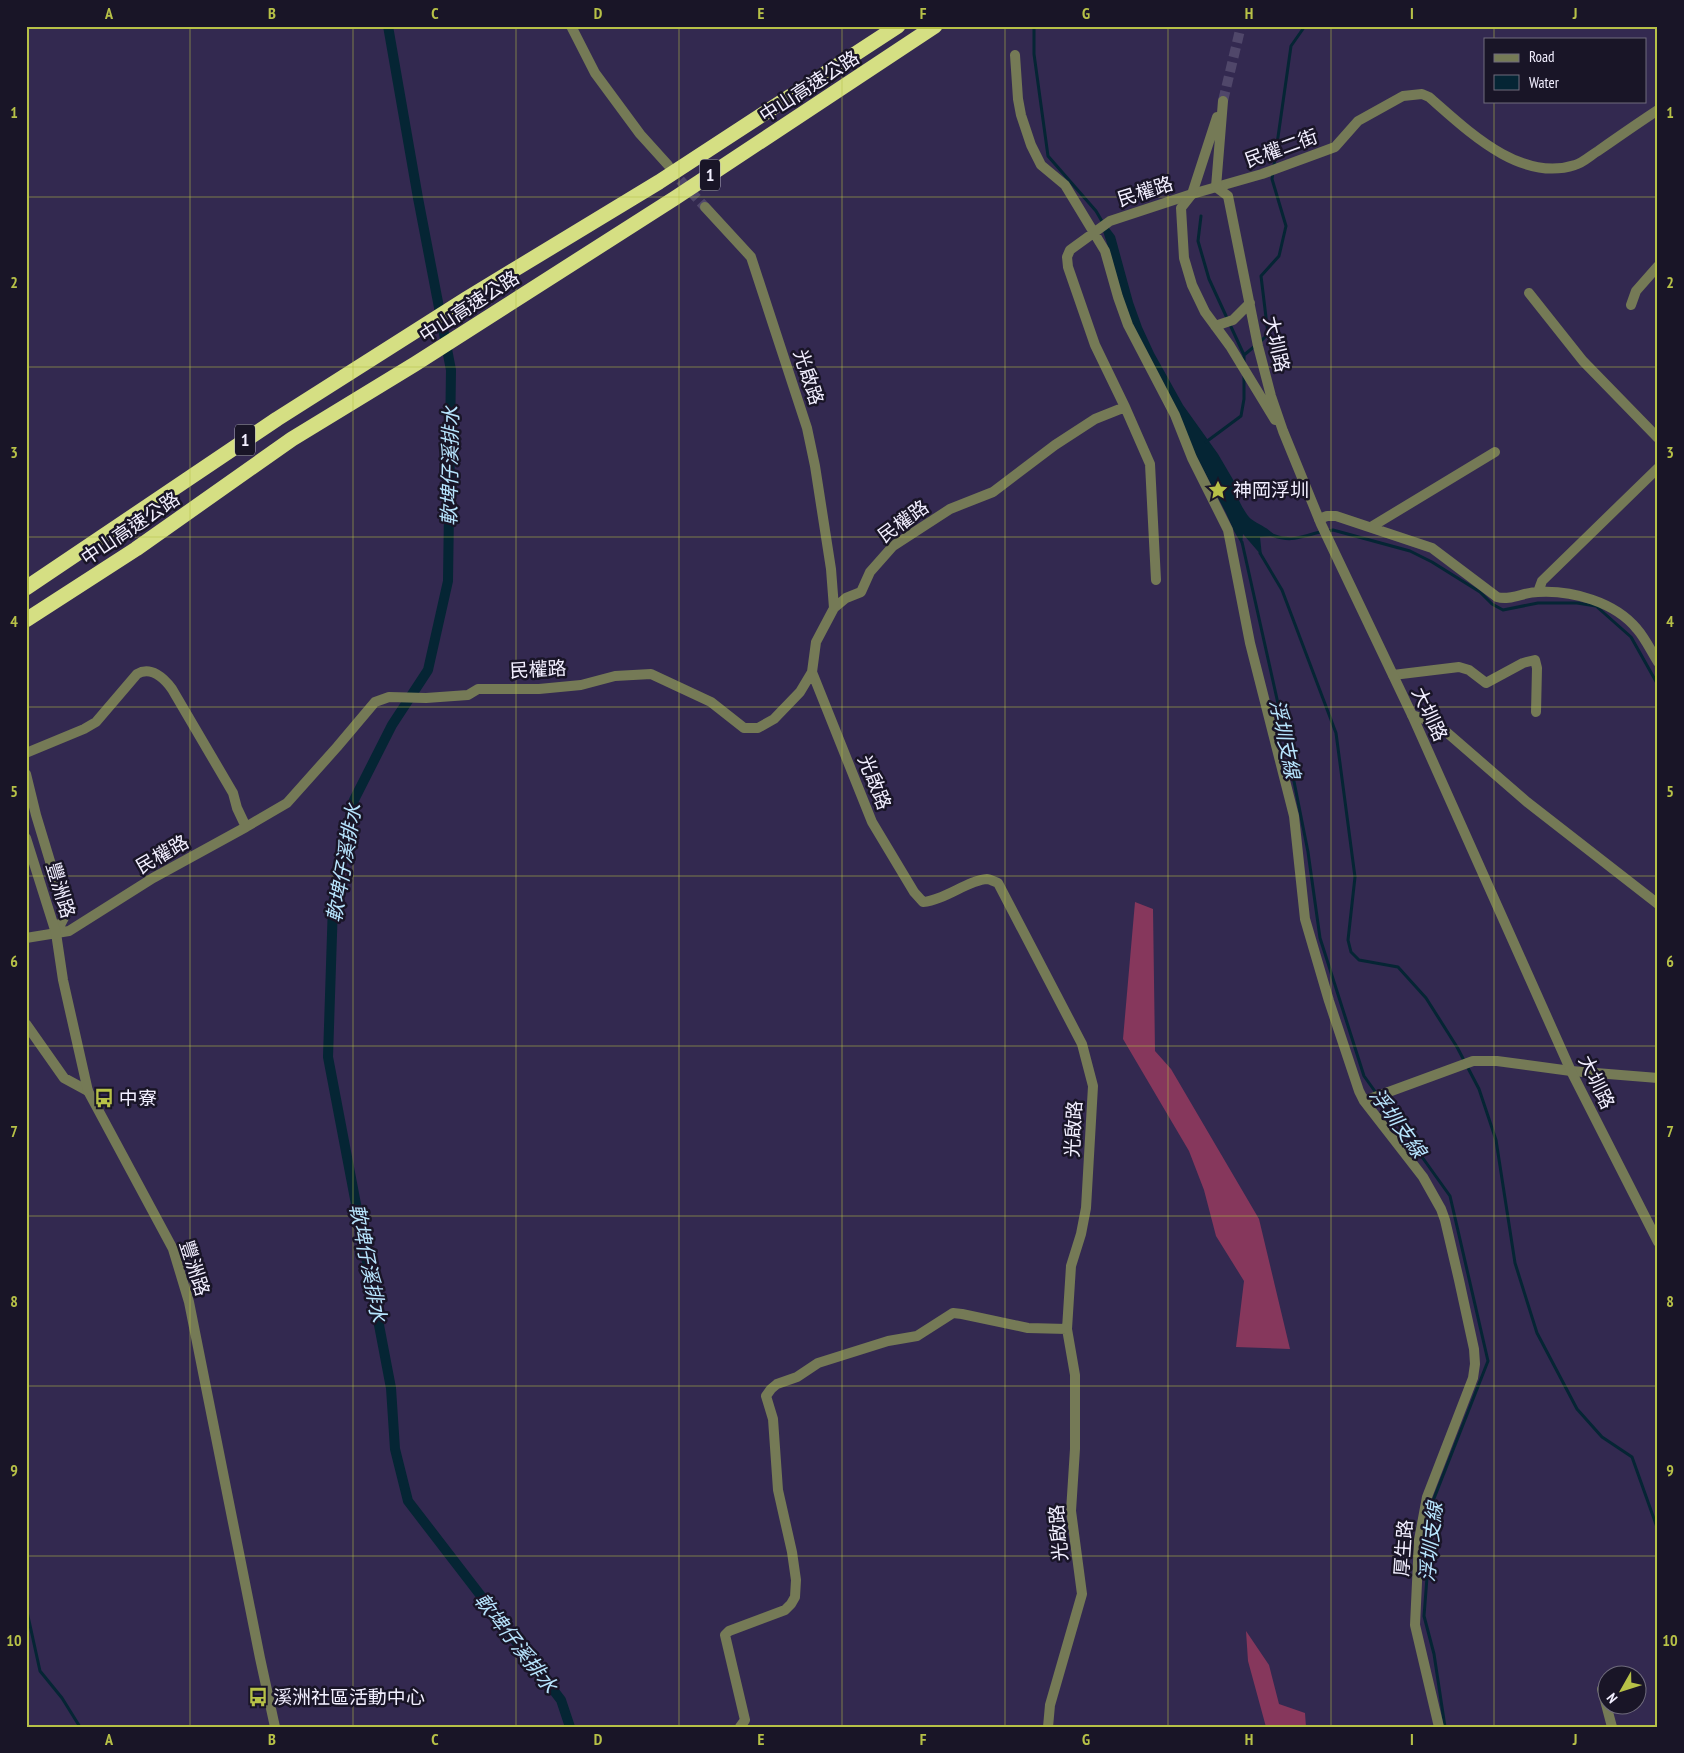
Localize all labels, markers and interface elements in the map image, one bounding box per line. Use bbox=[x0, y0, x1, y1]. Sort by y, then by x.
text: A bbox=[104, 3, 114, 23]
text: B bbox=[268, 3, 276, 23]
text: C bbox=[431, 3, 439, 23]
text: D bbox=[594, 3, 603, 23]
text: E bbox=[758, 3, 765, 23]
text: F bbox=[920, 3, 927, 23]
text: G bbox=[1082, 3, 1090, 23]
text: H bbox=[1245, 3, 1253, 23]
text: I bbox=[1410, 3, 1414, 23]
text: J bbox=[1572, 3, 1577, 23]
legend bbox=[1484, 38, 1646, 102]
street label: 中山高速公路 bbox=[755, 45, 863, 127]
text: Road bbox=[1529, 47, 1555, 66]
text: Water bbox=[1529, 73, 1560, 92]
text: 1 bbox=[10, 102, 18, 122]
text: 1 bbox=[1666, 102, 1674, 122]
street label: 民權二街 bbox=[1241, 124, 1321, 172]
road number: 1 bbox=[700, 160, 720, 190]
street label: 民權路 bbox=[1114, 171, 1176, 211]
street label: 中山高速公路 bbox=[415, 265, 523, 347]
text: 2 bbox=[10, 272, 18, 292]
text: 2 bbox=[1666, 272, 1674, 292]
street label: 大圳路 bbox=[1259, 314, 1295, 374]
street label: 光啟路 bbox=[789, 346, 829, 408]
water label: 軟埤仔溪排水 bbox=[436, 405, 464, 526]
road number: 1 bbox=[235, 424, 255, 456]
text: 3 bbox=[10, 442, 18, 462]
text: 3 bbox=[1666, 442, 1674, 462]
place label: 神岡浮圳 bbox=[1233, 478, 1309, 502]
place icon: 神岡浮圳 bbox=[1207, 479, 1229, 501]
street label: 中山高速公路 bbox=[76, 486, 184, 570]
street label: 民權路 bbox=[873, 495, 933, 547]
text: 4 bbox=[10, 611, 18, 631]
text: 4 bbox=[1666, 611, 1674, 631]
street label: 民權路 bbox=[509, 656, 567, 682]
street label: 大圳路 bbox=[1407, 683, 1453, 745]
water label: 浮圳支線 bbox=[1264, 697, 1306, 783]
street label: 光啟路 bbox=[853, 751, 897, 813]
text: 5 bbox=[10, 781, 18, 801]
text: 5 bbox=[1666, 781, 1674, 801]
water label: 軟埤仔溪排水 bbox=[321, 801, 367, 924]
street label: 民權路 bbox=[131, 829, 193, 879]
street label: 豐洲路 bbox=[41, 859, 81, 921]
text: 6 bbox=[10, 951, 18, 971]
text: 6 bbox=[1666, 951, 1674, 971]
street label: 大圳路 bbox=[1574, 1051, 1620, 1113]
water label: 浮圳支線 bbox=[1364, 1083, 1433, 1165]
place label: 中寮 bbox=[119, 1086, 157, 1110]
bus stop icon: 中寮 bbox=[93, 1087, 115, 1109]
street label: 光啟路 bbox=[1060, 1100, 1086, 1158]
text: 7 bbox=[10, 1121, 18, 1141]
text: 7 bbox=[1666, 1121, 1674, 1141]
water label: 軟埤仔溪排水 bbox=[344, 1202, 392, 1325]
street label: 豐洲路 bbox=[175, 1237, 215, 1299]
text: 8 bbox=[10, 1291, 18, 1311]
text: 8 bbox=[1666, 1291, 1674, 1311]
text: 9 bbox=[10, 1460, 18, 1480]
text: 9 bbox=[1666, 1460, 1674, 1480]
water label: 浮圳支線 bbox=[1414, 1499, 1448, 1583]
street label: 光啟路 bbox=[1044, 1504, 1072, 1562]
street label: 厚生路 bbox=[1389, 1519, 1417, 1577]
water label: 軟埤仔溪排水 bbox=[469, 1588, 564, 1699]
text: 10 bbox=[6, 1630, 22, 1650]
text: 10 bbox=[1662, 1630, 1678, 1650]
north arrow bbox=[1596, 1666, 1646, 1716]
place label: 溪洲社區活動中心 bbox=[273, 1685, 425, 1709]
bus stop icon: 溪洲社區活動中心 bbox=[247, 1686, 269, 1708]
text: N bbox=[1603, 1690, 1621, 1707]
text: A bbox=[104, 1729, 114, 1749]
text: B bbox=[268, 1729, 276, 1749]
text: C bbox=[431, 1729, 439, 1749]
text: D bbox=[594, 1729, 603, 1749]
text: E bbox=[758, 1729, 765, 1749]
text: F bbox=[920, 1729, 927, 1749]
text: G bbox=[1082, 1729, 1090, 1749]
text: H bbox=[1245, 1729, 1253, 1749]
text: I bbox=[1410, 1729, 1414, 1749]
text: J bbox=[1572, 1729, 1577, 1749]

